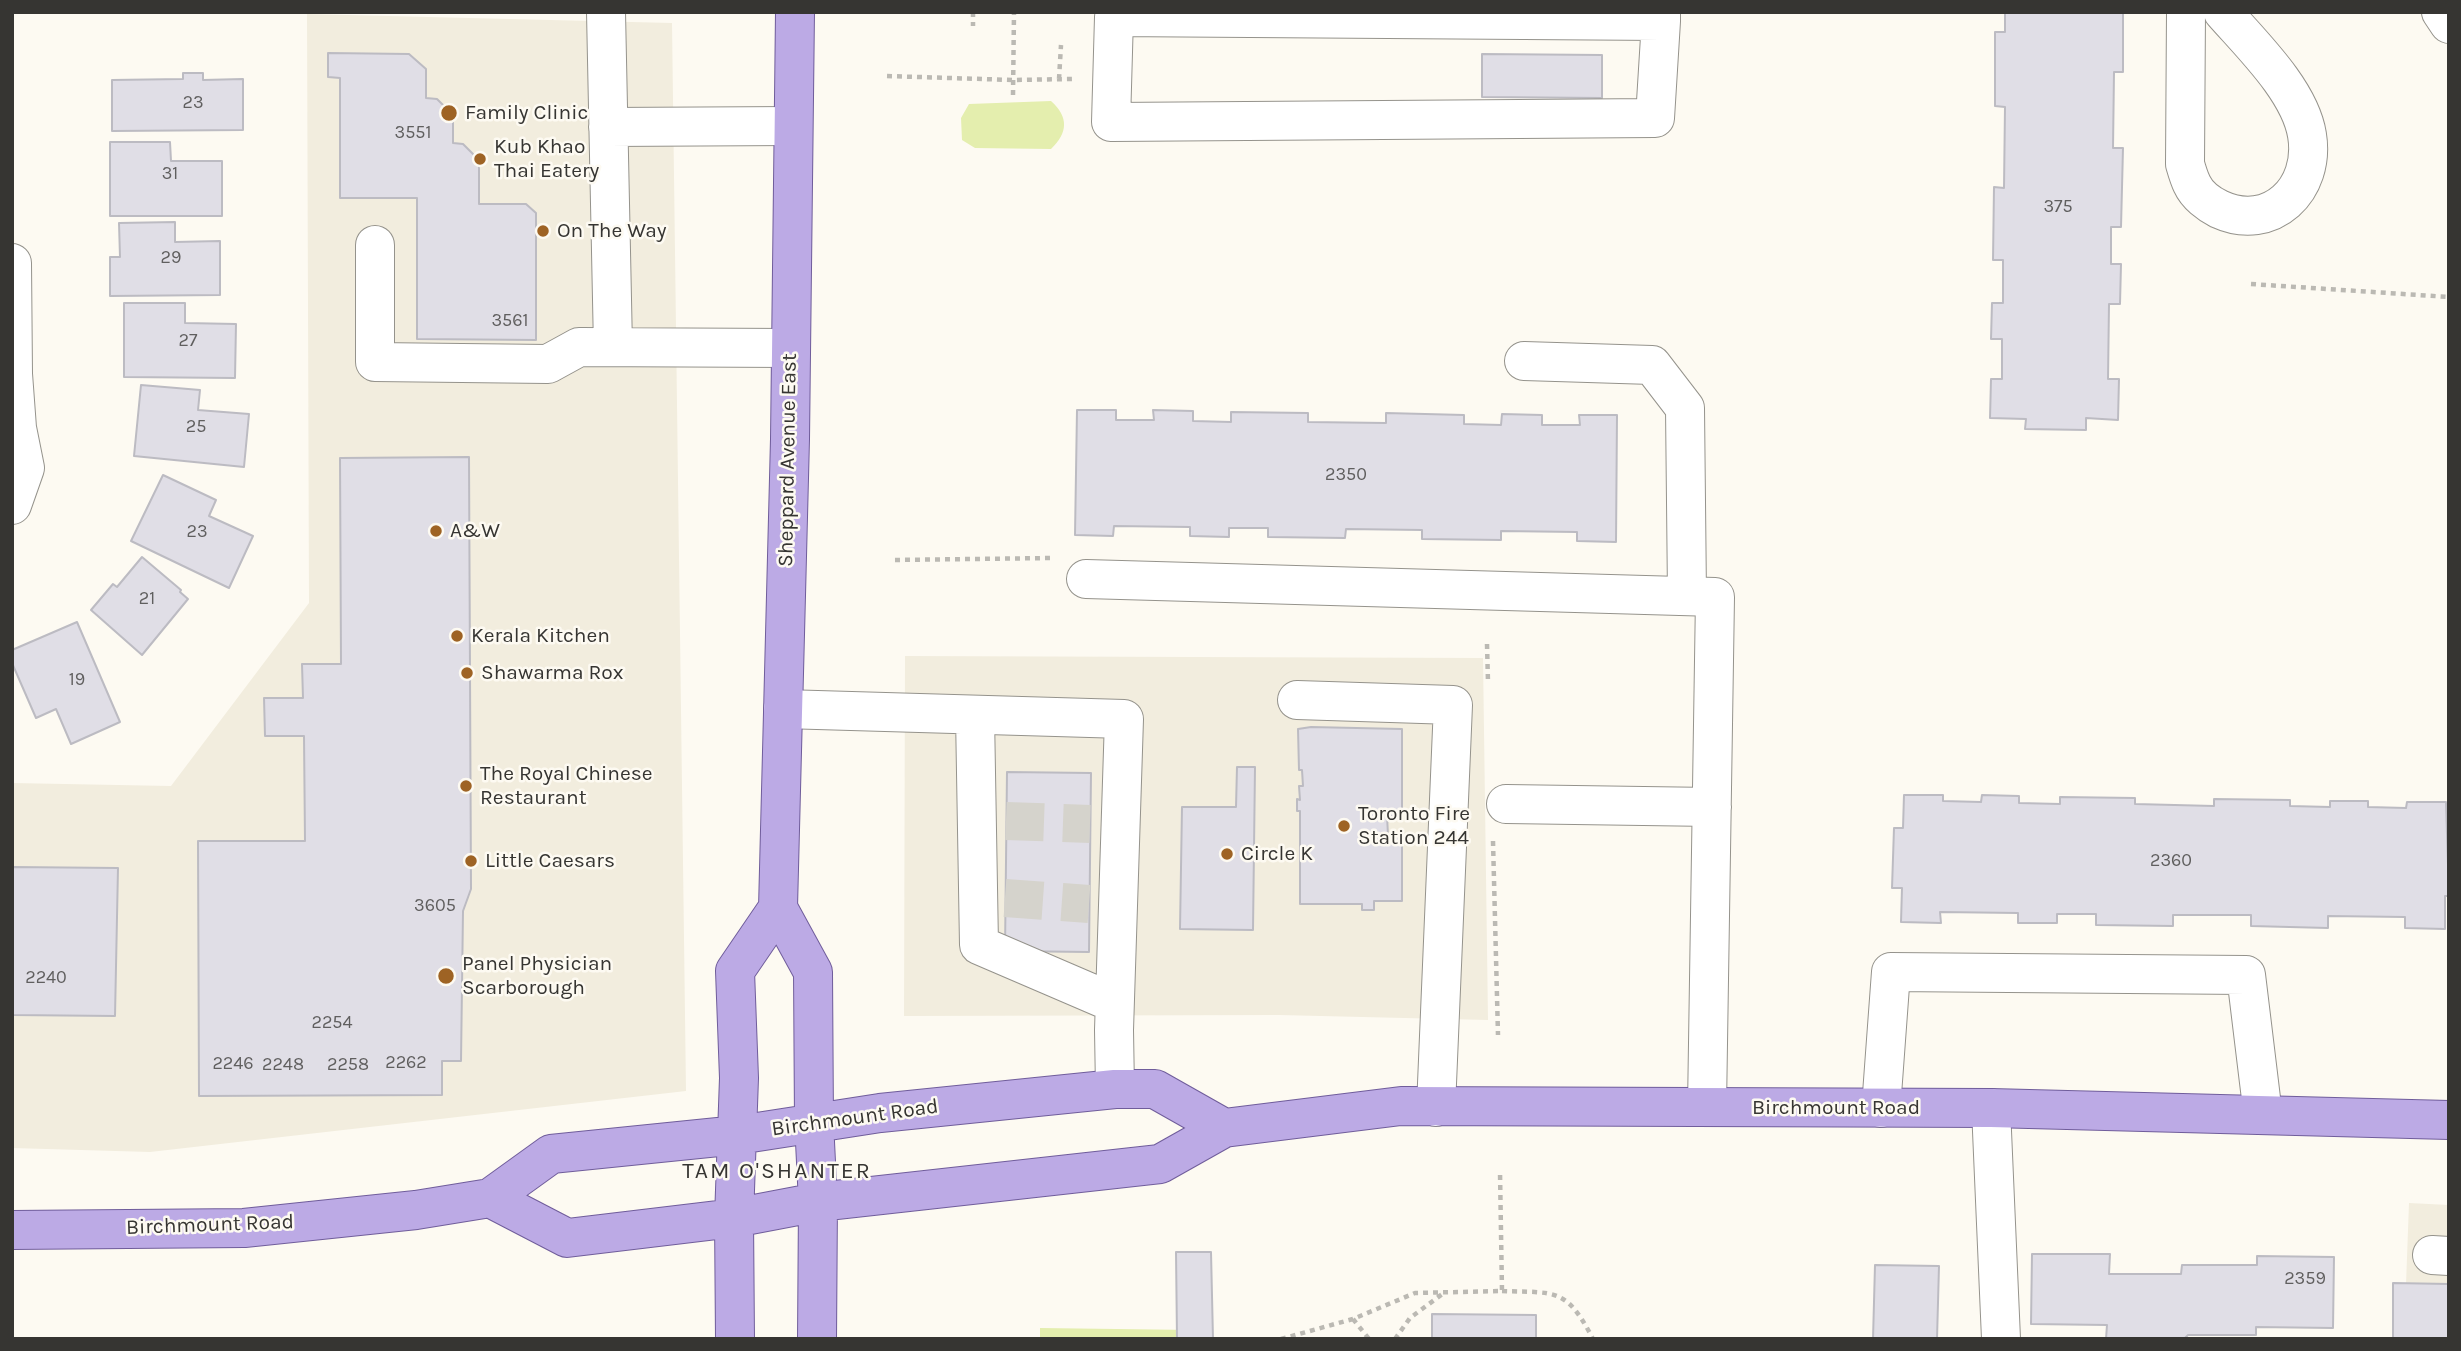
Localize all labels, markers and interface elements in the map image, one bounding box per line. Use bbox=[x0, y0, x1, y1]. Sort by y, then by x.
house number: 23 bbox=[182, 92, 204, 114]
place label: Family Clinic bbox=[465, 100, 588, 126]
marker: Family Clinic bbox=[439, 103, 459, 123]
house number: 3551 bbox=[395, 122, 431, 144]
place label: Kub Khao Thai Eatery bbox=[494, 134, 599, 184]
marker: Kub Khao Thai Eatery bbox=[472, 151, 488, 167]
house number: 31 bbox=[162, 163, 178, 185]
house number: 375 bbox=[2043, 196, 2073, 218]
place label: On The Way bbox=[557, 218, 667, 244]
marker: On The Way bbox=[535, 223, 551, 239]
house number: 29 bbox=[161, 247, 181, 269]
house number: 3561 bbox=[491, 310, 529, 332]
house number: 27 bbox=[179, 330, 197, 352]
street label: Sheppard Avenue East bbox=[774, 353, 802, 567]
house number: 25 bbox=[186, 416, 206, 438]
house number: 2350 bbox=[1325, 464, 1367, 486]
place label: A&W bbox=[450, 518, 500, 544]
house number: 23 bbox=[186, 521, 208, 543]
marker: A&W bbox=[428, 523, 444, 539]
house number: 21 bbox=[139, 588, 155, 610]
place label: Kerala Kitchen bbox=[471, 623, 610, 649]
marker: Kerala Kitchen bbox=[449, 628, 465, 644]
place label: Shawarma Rox bbox=[481, 660, 624, 686]
marker: Shawarma Rox bbox=[459, 665, 475, 681]
house number: 19 bbox=[69, 669, 85, 691]
place label: The Royal Chinese Restaurant bbox=[480, 761, 653, 811]
marker: The Royal Chinese Restaurant bbox=[458, 778, 474, 794]
place label: Toronto Fire Station 244 bbox=[1358, 801, 1470, 851]
marker: Toronto Fire Station 244 bbox=[1336, 818, 1352, 834]
place label: Circle K bbox=[1241, 841, 1313, 867]
marker: Circle K bbox=[1219, 846, 1235, 862]
place label: Little Caesars bbox=[485, 848, 615, 874]
house number: 2360 bbox=[2150, 850, 2192, 872]
marker: Little Caesars bbox=[463, 853, 479, 869]
house number: 3605 bbox=[414, 895, 456, 917]
place label: Panel Physician Scarborough bbox=[462, 951, 612, 1001]
marker: Panel Physician Scarborough bbox=[436, 966, 456, 986]
house number: 2240 bbox=[25, 967, 67, 989]
house number: 2254 bbox=[311, 1012, 353, 1034]
house number: 2262 bbox=[385, 1052, 427, 1074]
house number: 2246 bbox=[212, 1053, 254, 1075]
house number: 2248 bbox=[262, 1054, 304, 1076]
house number: 2258 bbox=[327, 1054, 369, 1076]
street label: Birchmount Road bbox=[770, 1094, 940, 1142]
street label: Birchmount Road bbox=[1752, 1095, 1920, 1121]
district label: TAM O'SHANTER bbox=[684, 1157, 870, 1185]
street label: Birchmount Road bbox=[126, 1209, 294, 1241]
house number: 2359 bbox=[2284, 1268, 2326, 1290]

